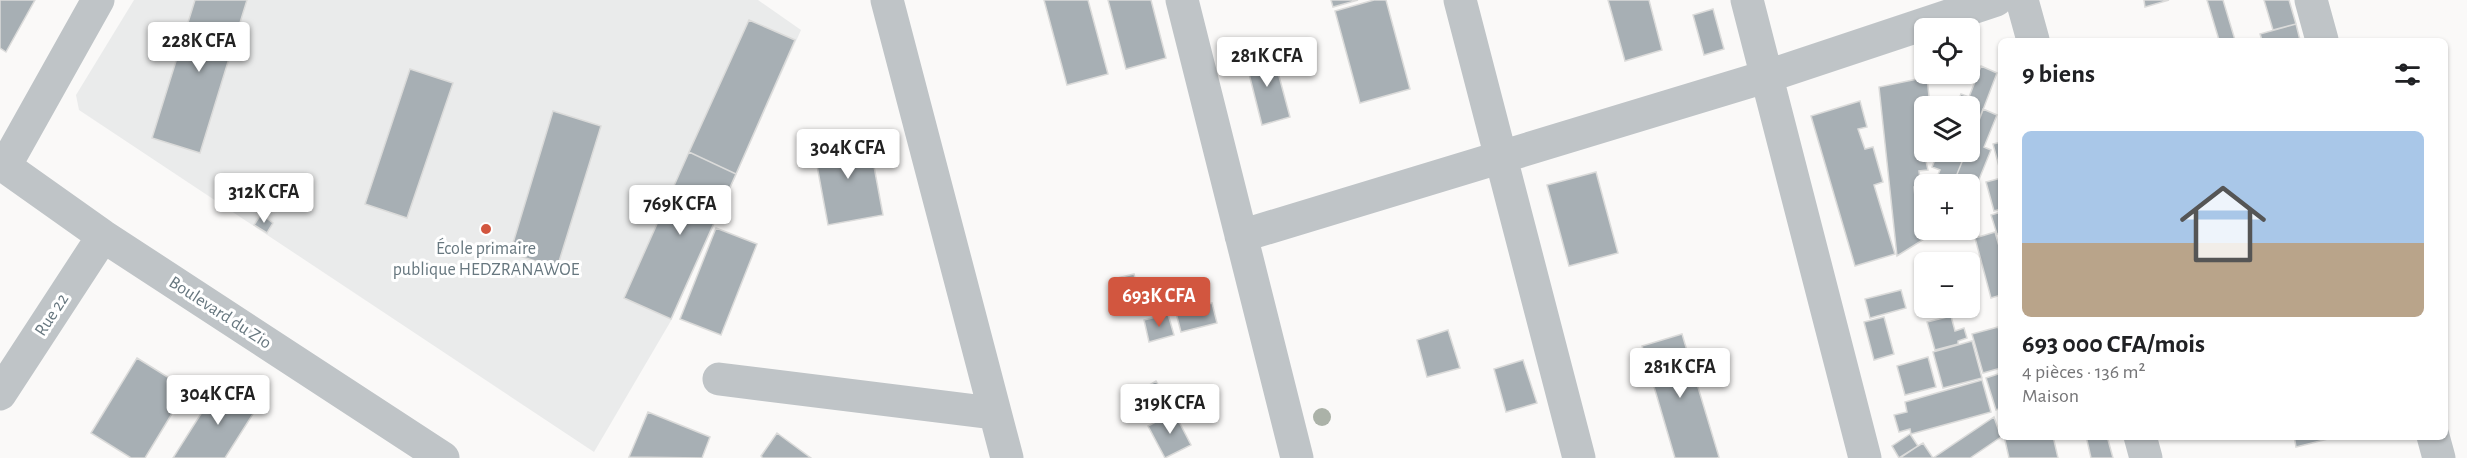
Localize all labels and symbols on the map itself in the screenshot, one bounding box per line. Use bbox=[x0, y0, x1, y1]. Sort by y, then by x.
pin: 228K CFA bbox=[137, 22, 261, 73]
pin: 281K CFA bbox=[1205, 37, 1329, 88]
pin: 304K CFA bbox=[786, 129, 910, 180]
pin: 312K CFA bbox=[202, 173, 326, 224]
pin: 769K CFA bbox=[618, 185, 742, 236]
marker: École primaire publique HEDZRANAWOE bbox=[479, 222, 493, 236]
place label: École primaire publique HEDZRANAWOE bbox=[393, 237, 580, 279]
street label: Boulevard du Zio bbox=[166, 273, 275, 353]
pin: 693K CFA bbox=[1097, 277, 1221, 328]
street label: Rue 22 bbox=[32, 291, 72, 339]
pin: 281K CFA bbox=[1618, 348, 1742, 399]
pin: 304K CFA bbox=[156, 375, 280, 426]
pin: 319K CFA bbox=[1108, 384, 1232, 435]

